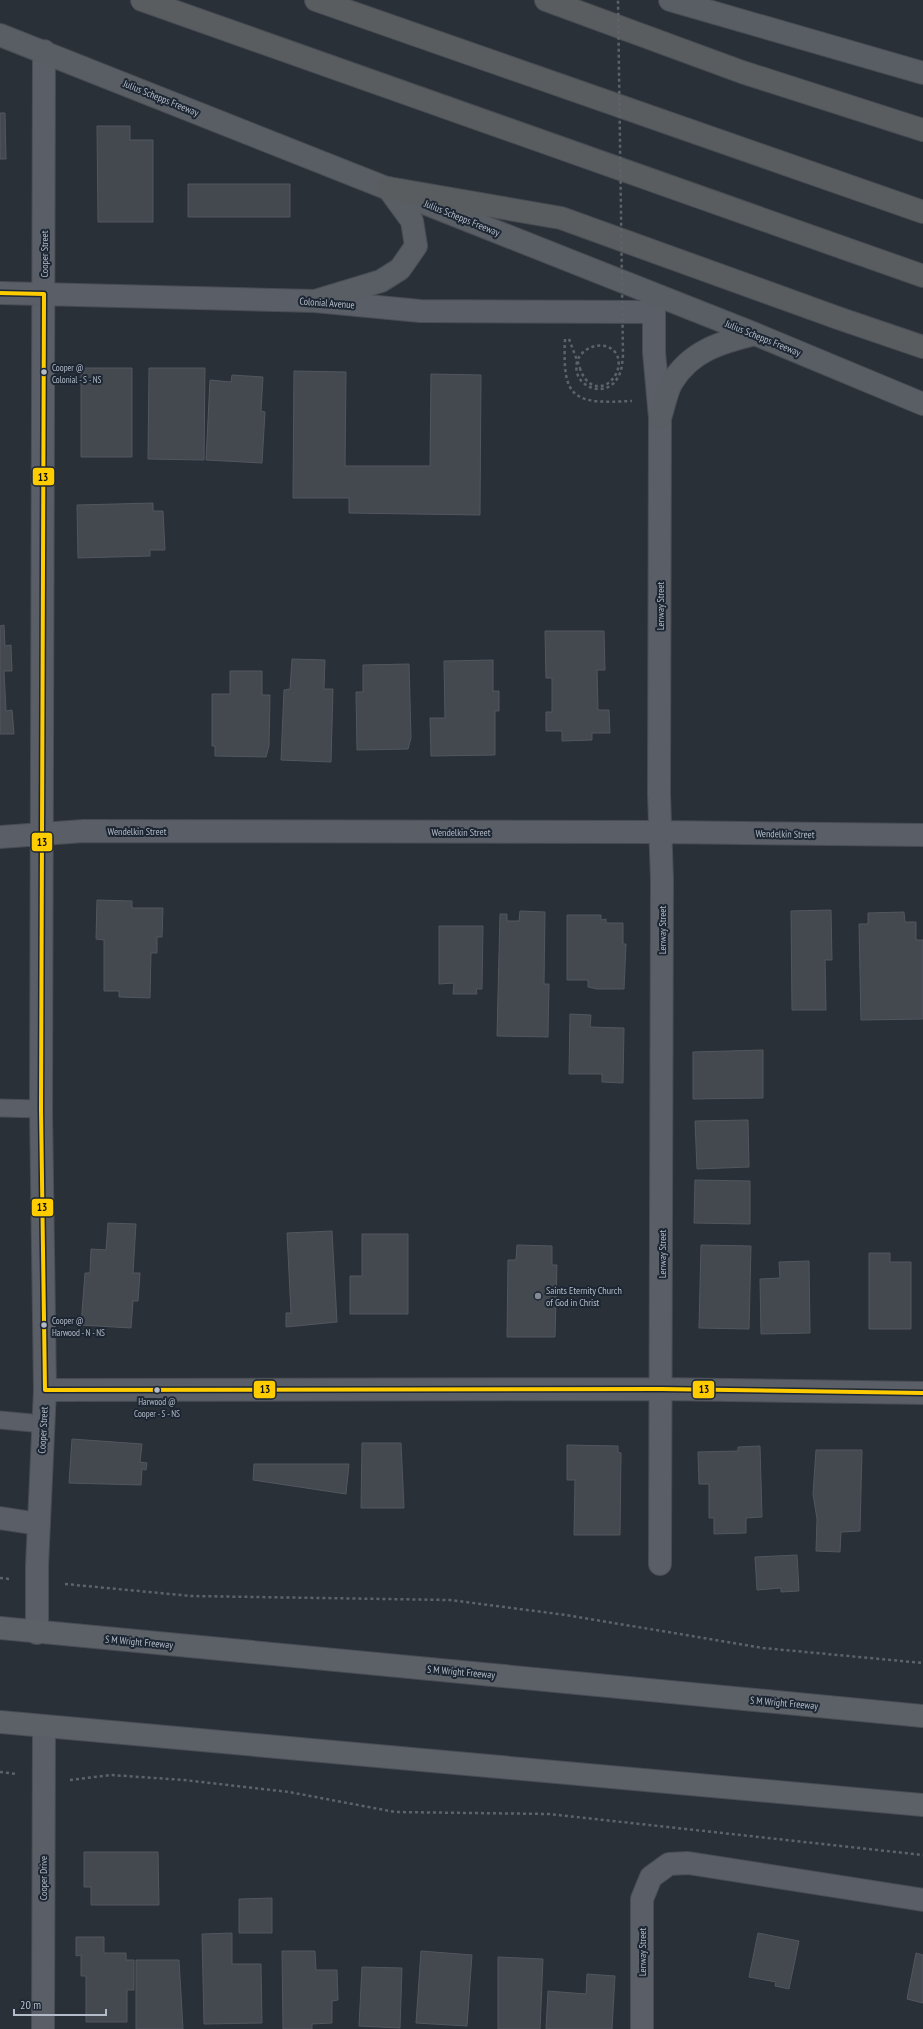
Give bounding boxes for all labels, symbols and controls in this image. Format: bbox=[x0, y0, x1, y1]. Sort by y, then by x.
street label: Julius Schepps Freeway bbox=[120, 77, 201, 119]
street label: Julius Schepps Freeway bbox=[421, 197, 502, 239]
street label: Cooper Street bbox=[38, 230, 51, 277]
street label: Colonial Avenue bbox=[299, 295, 355, 311]
street label: Julius Schepps Freeway bbox=[722, 317, 803, 359]
place label: Cooper @ Colonial - S - NS bbox=[52, 362, 102, 385]
marker: Cooper @ Colonial - S - NS bbox=[39, 367, 49, 377]
line badge: 13 bbox=[32, 467, 55, 486]
text: 13 bbox=[38, 470, 48, 484]
street label: Lenway Street bbox=[654, 582, 667, 630]
street label: Wendelkin Street bbox=[108, 825, 167, 838]
street label: Wendelkin Street bbox=[432, 826, 491, 839]
street label: Wendelkin Street bbox=[755, 827, 815, 841]
line badge: 13 bbox=[31, 832, 53, 852]
text: 13 bbox=[37, 835, 47, 849]
street label: Lenway Street bbox=[656, 906, 669, 954]
line badge: 13 bbox=[31, 1198, 54, 1217]
text: 13 bbox=[37, 1200, 47, 1214]
street label: Lenway Street bbox=[656, 1230, 669, 1278]
place label: Saints Eternity Church of God in Christ bbox=[546, 1284, 622, 1309]
marker: Saints Eternity Church of God in Christ bbox=[533, 1291, 543, 1301]
place label: Cooper @ Harwood - N - NS bbox=[52, 1315, 105, 1338]
marker: Cooper @ Harwood - N - NS bbox=[39, 1320, 49, 1330]
line badge: 13 bbox=[253, 1380, 276, 1399]
line badge: 13 bbox=[692, 1380, 715, 1399]
text: 13 bbox=[260, 1382, 270, 1396]
text: 13 bbox=[699, 1382, 709, 1396]
marker: Harwood @ Cooper - S - NS bbox=[152, 1385, 162, 1395]
place label: Harwood @ Cooper - S - NS bbox=[134, 1396, 180, 1419]
street label: Cooper Street bbox=[35, 1406, 51, 1454]
street label: S M Wright Freeway bbox=[104, 1633, 174, 1651]
street label: S M Wright Freeway bbox=[426, 1663, 496, 1681]
street label: S M Wright Freeway bbox=[749, 1694, 819, 1712]
street label: Cooper Drive bbox=[37, 1856, 50, 1900]
street label: Lenway Street bbox=[636, 1928, 649, 1976]
scale bar bbox=[14, 1991, 106, 2017]
text: 20 m bbox=[20, 1997, 41, 2012]

